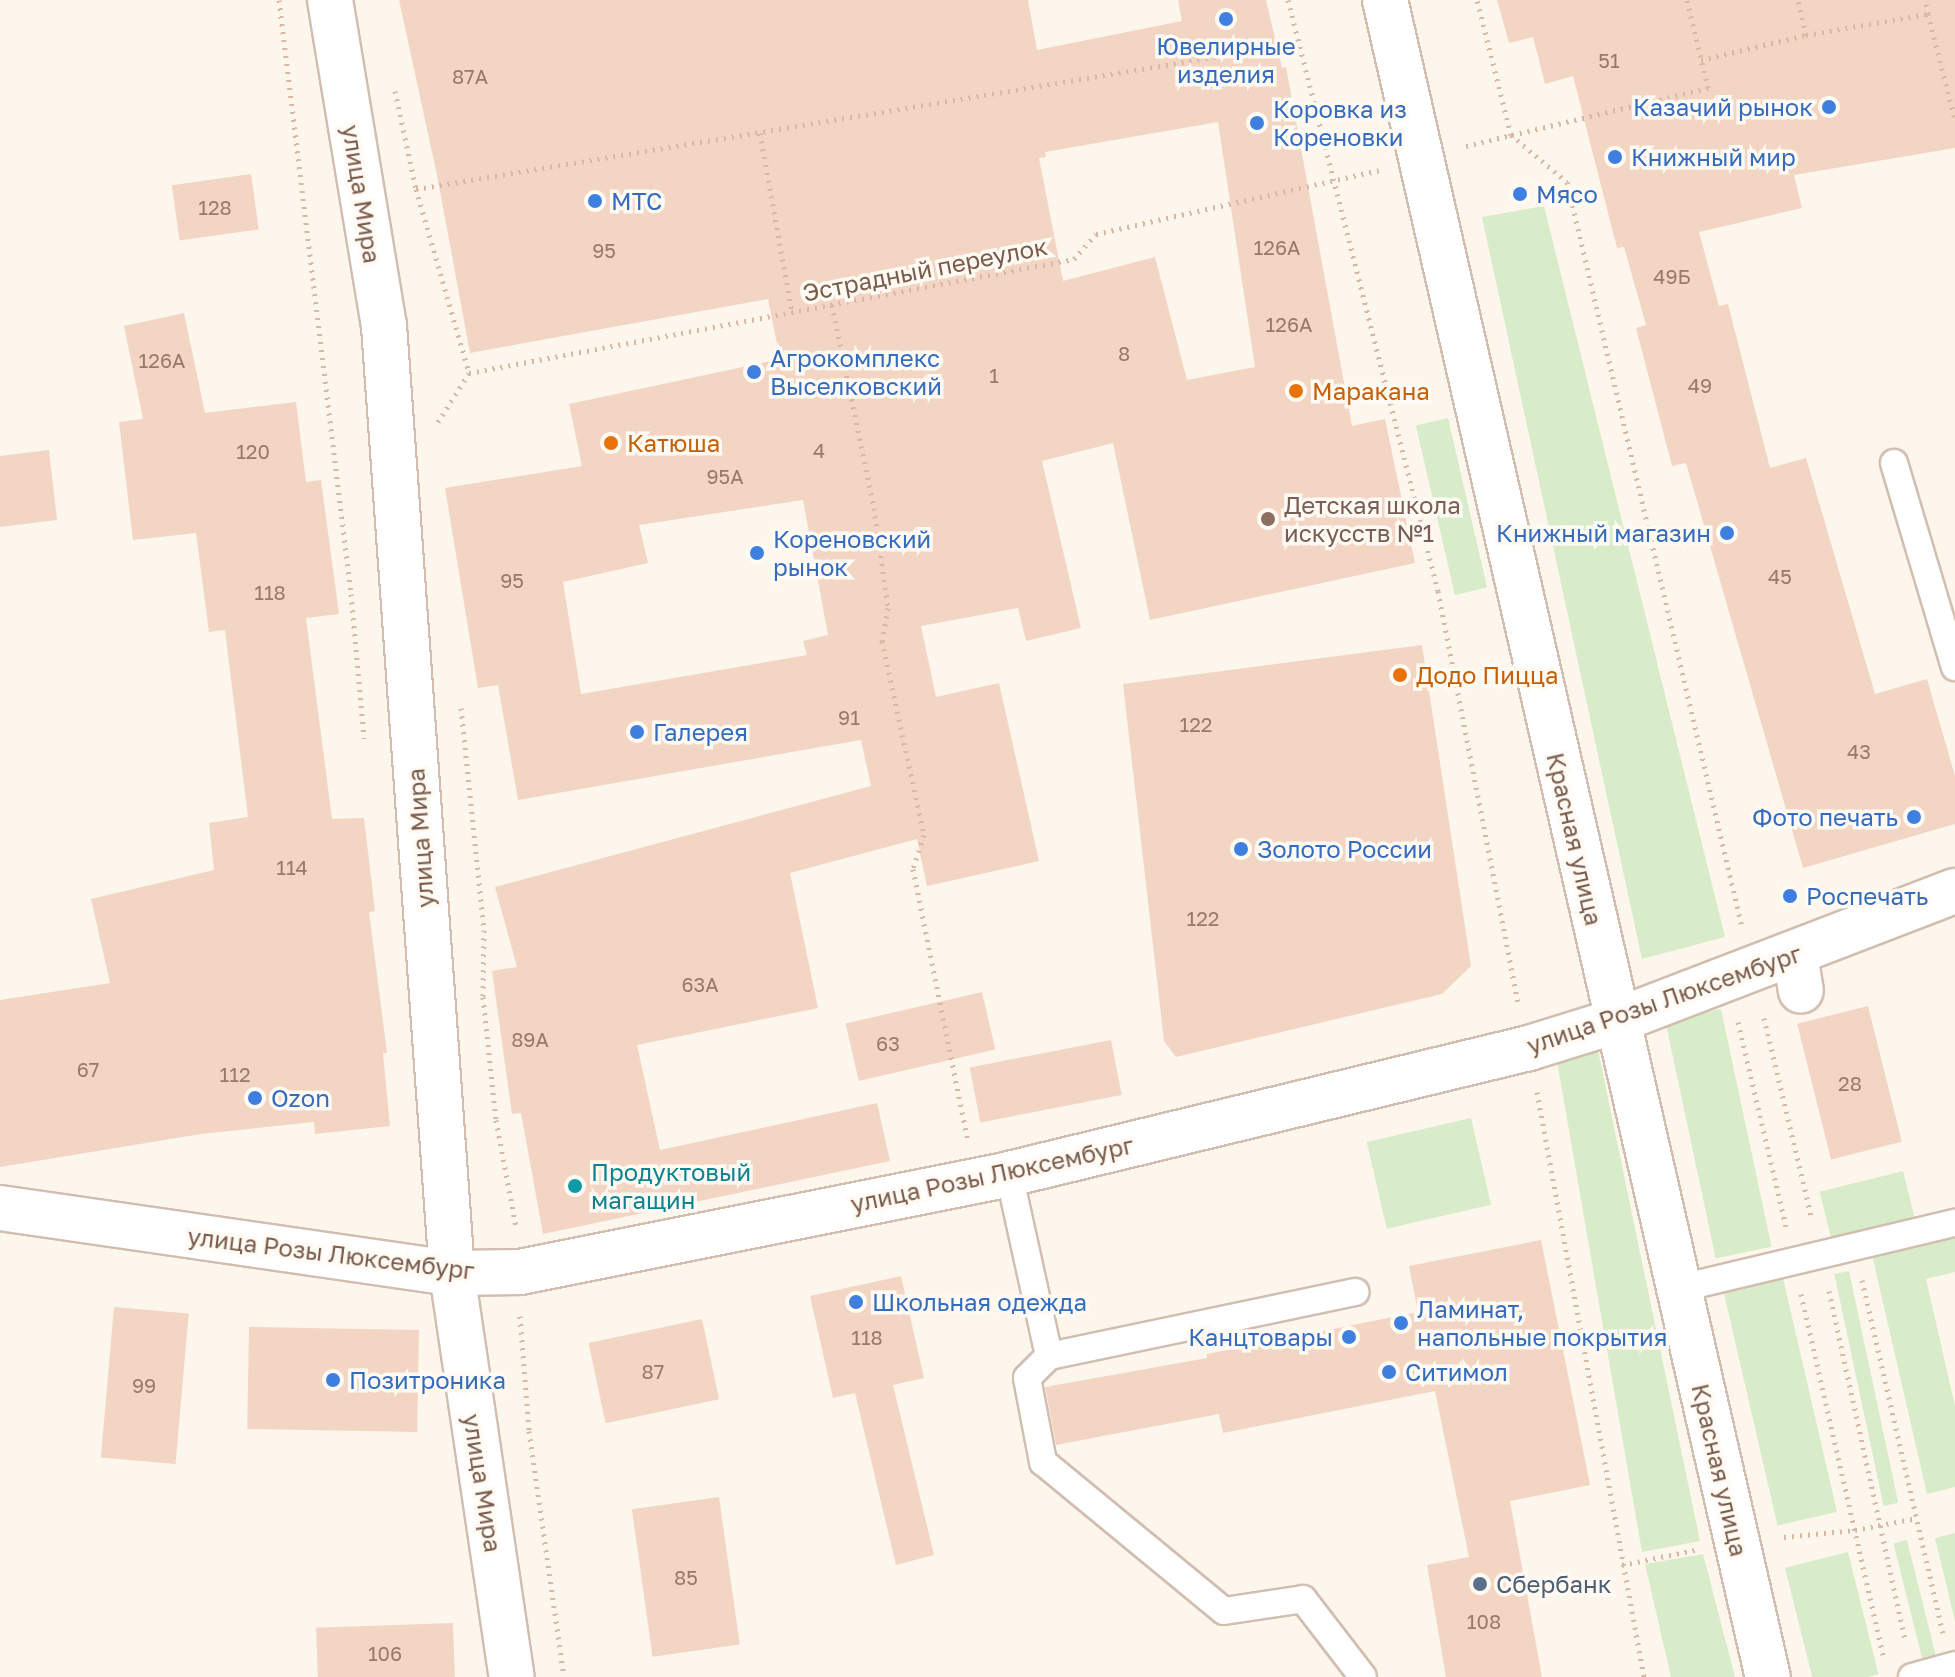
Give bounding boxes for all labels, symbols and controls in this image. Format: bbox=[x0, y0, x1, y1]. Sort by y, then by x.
marker: Ювелирные изделия bbox=[1217, 10, 1235, 28]
place label: Ювелирные изделия bbox=[1156, 32, 1296, 88]
house number: 51 bbox=[1598, 48, 1620, 72]
house number: 87А bbox=[452, 64, 488, 88]
place label: Казачий рынок bbox=[1633, 93, 1813, 121]
place label: Коровка из Кореновки bbox=[1273, 95, 1407, 151]
marker: Казачий рынок bbox=[1820, 98, 1838, 116]
marker: Коровка из Кореновки bbox=[1248, 114, 1266, 132]
street label: улица Мира bbox=[337, 123, 387, 265]
place label: Книжный мир bbox=[1631, 143, 1796, 171]
marker: Книжный мир bbox=[1606, 148, 1624, 166]
place label: Мясо bbox=[1536, 180, 1598, 208]
marker: Мясо bbox=[1511, 185, 1529, 203]
place label: МТС bbox=[611, 187, 662, 215]
marker: МТС bbox=[586, 192, 604, 210]
house number: 128 bbox=[198, 195, 232, 219]
street label: Эстрадный переулок bbox=[800, 231, 1050, 307]
house number: 126А bbox=[1254, 235, 1300, 259]
house number: 95 bbox=[592, 238, 616, 262]
house number: 49Б bbox=[1653, 264, 1691, 288]
house number: 126А bbox=[1266, 312, 1312, 336]
house number: 8 bbox=[1118, 341, 1130, 365]
place label: Агрокомплекс Выселковский bbox=[770, 344, 942, 400]
house number: 126А bbox=[139, 348, 185, 372]
marker: Агрокомплекс Выселковский bbox=[745, 363, 763, 381]
house number: 1 bbox=[989, 363, 999, 387]
house number: 49 bbox=[1688, 373, 1712, 397]
place label: Маракана bbox=[1312, 377, 1430, 405]
marker: Маракана bbox=[1287, 382, 1305, 400]
place label: Катюша bbox=[627, 429, 720, 457]
marker: Катюша bbox=[602, 434, 620, 452]
house number: 4 bbox=[813, 438, 825, 462]
house number: 120 bbox=[236, 439, 270, 463]
house number: 95А bbox=[706, 464, 744, 488]
place label: Детская школа искусств №1 bbox=[1284, 491, 1461, 547]
marker: Детская школа искусств №1 bbox=[1259, 510, 1277, 528]
place label: Книжный магазин bbox=[1496, 519, 1711, 547]
marker: Книжный магазин bbox=[1718, 524, 1736, 542]
place label: Кореновский рынок bbox=[773, 525, 931, 581]
marker: Кореновский рынок bbox=[748, 544, 766, 562]
house number: 45 bbox=[1768, 564, 1792, 588]
house number: 95 bbox=[500, 568, 524, 592]
house number: 118 bbox=[254, 580, 286, 604]
place label: Додо Пицца bbox=[1416, 661, 1559, 689]
marker: Додо Пицца bbox=[1391, 666, 1409, 684]
house number: 91 bbox=[838, 705, 860, 729]
house number: 122 bbox=[1180, 712, 1212, 736]
place label: Галерея bbox=[653, 718, 748, 746]
marker: Галерея bbox=[628, 723, 646, 741]
house number: 43 bbox=[1847, 739, 1871, 763]
street label: Красная улица bbox=[1541, 750, 1609, 928]
street label: улица Мира bbox=[401, 767, 439, 909]
place label: Фото печать bbox=[1752, 803, 1898, 831]
marker: Фото печать bbox=[1905, 808, 1923, 826]
place label: Золото России bbox=[1257, 835, 1432, 863]
marker: Золото России bbox=[1232, 840, 1250, 858]
house number: 114 bbox=[276, 855, 308, 879]
place label: Роспечать bbox=[1806, 882, 1928, 910]
marker: Роспечать bbox=[1781, 887, 1799, 905]
house number: 122 bbox=[1187, 906, 1219, 930]
street label: улица Розы Люксембург bbox=[1523, 938, 1805, 1060]
house number: 63А bbox=[681, 972, 719, 996]
house number: 89А bbox=[511, 1027, 549, 1051]
house number: 63 bbox=[876, 1031, 900, 1055]
house number: 67 bbox=[77, 1057, 99, 1081]
house number: 112 bbox=[220, 1062, 250, 1086]
house number: 28 bbox=[1838, 1071, 1862, 1095]
place label: Ozon bbox=[271, 1084, 330, 1112]
marker: Ozon bbox=[246, 1089, 264, 1107]
street label: улица Розы Люксембург bbox=[848, 1130, 1136, 1218]
place label: Продуктовый магащин bbox=[591, 1158, 751, 1214]
marker: Продуктовый магащин bbox=[566, 1177, 584, 1195]
street label: улица Розы Люксембург bbox=[186, 1221, 476, 1285]
place label: Школьная одежда bbox=[872, 1288, 1087, 1316]
marker: Школьная одежда bbox=[847, 1293, 865, 1311]
place label: Ламинат, напольные покрытия bbox=[1417, 1295, 1667, 1351]
marker: Ламинат, напольные покрытия bbox=[1392, 1314, 1410, 1332]
place label: Канцтовары bbox=[1188, 1323, 1333, 1351]
house number: 118 bbox=[851, 1325, 883, 1349]
marker: Канцтовары bbox=[1340, 1328, 1358, 1346]
place label: Ситимол bbox=[1405, 1358, 1508, 1386]
house number: 87 bbox=[642, 1359, 664, 1383]
marker: Ситимол bbox=[1380, 1363, 1398, 1381]
place label: Позитроника bbox=[349, 1366, 506, 1394]
marker: Позитроника bbox=[324, 1371, 342, 1389]
house number: 99 bbox=[132, 1373, 156, 1397]
street label: Красная улица bbox=[1686, 1381, 1754, 1559]
street label: улица Мира bbox=[458, 1412, 508, 1554]
house number: 85 bbox=[674, 1565, 698, 1589]
place label: Сбербанк bbox=[1496, 1570, 1612, 1598]
marker: Сбербанк bbox=[1471, 1575, 1489, 1593]
house number: 108 bbox=[1467, 1609, 1501, 1633]
house number: 106 bbox=[368, 1641, 402, 1665]

